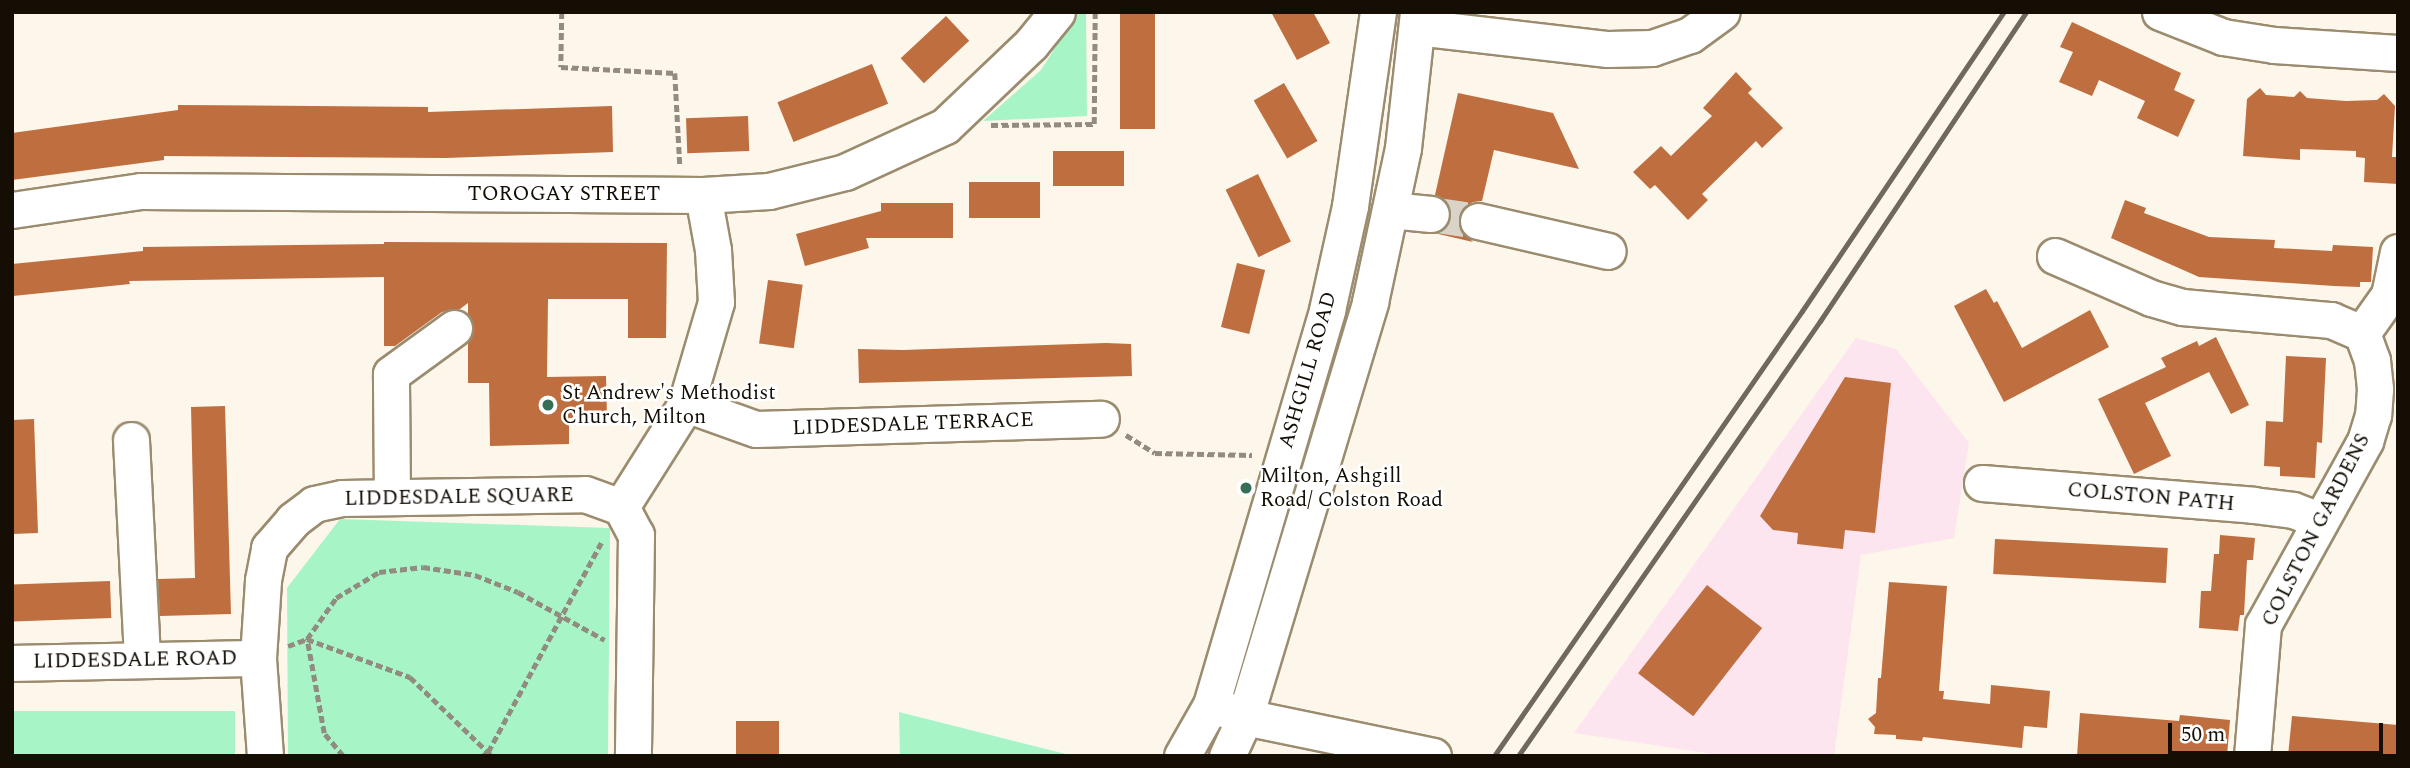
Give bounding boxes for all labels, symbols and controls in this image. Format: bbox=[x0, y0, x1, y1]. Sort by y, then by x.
street label: TOROGAY STREET bbox=[468, 181, 660, 207]
street label: ASHGILL ROAD bbox=[1274, 289, 1342, 451]
place label: St Andrew's Methodist Church, Milton bbox=[562, 380, 776, 430]
marker: St Andrew's Methodist Church, Milton bbox=[540, 397, 556, 413]
street label: LIDDESDALE TERRACE bbox=[792, 407, 1034, 441]
street label: COLSTON GARDENS bbox=[2256, 429, 2376, 631]
place label: Milton, Ashgill Road/ Colston Road bbox=[1260, 463, 1443, 513]
street label: COLSTON PATH bbox=[2066, 477, 2236, 517]
marker: Milton, Ashgill Road/ Colston Road bbox=[1238, 480, 1254, 496]
street label: LIDDESDALE SQUARE bbox=[344, 482, 574, 512]
street label: LIDDESDALE ROAD bbox=[33, 646, 237, 674]
scale bar bbox=[2172, 708, 2387, 752]
text: 50 m bbox=[2181, 719, 2225, 751]

